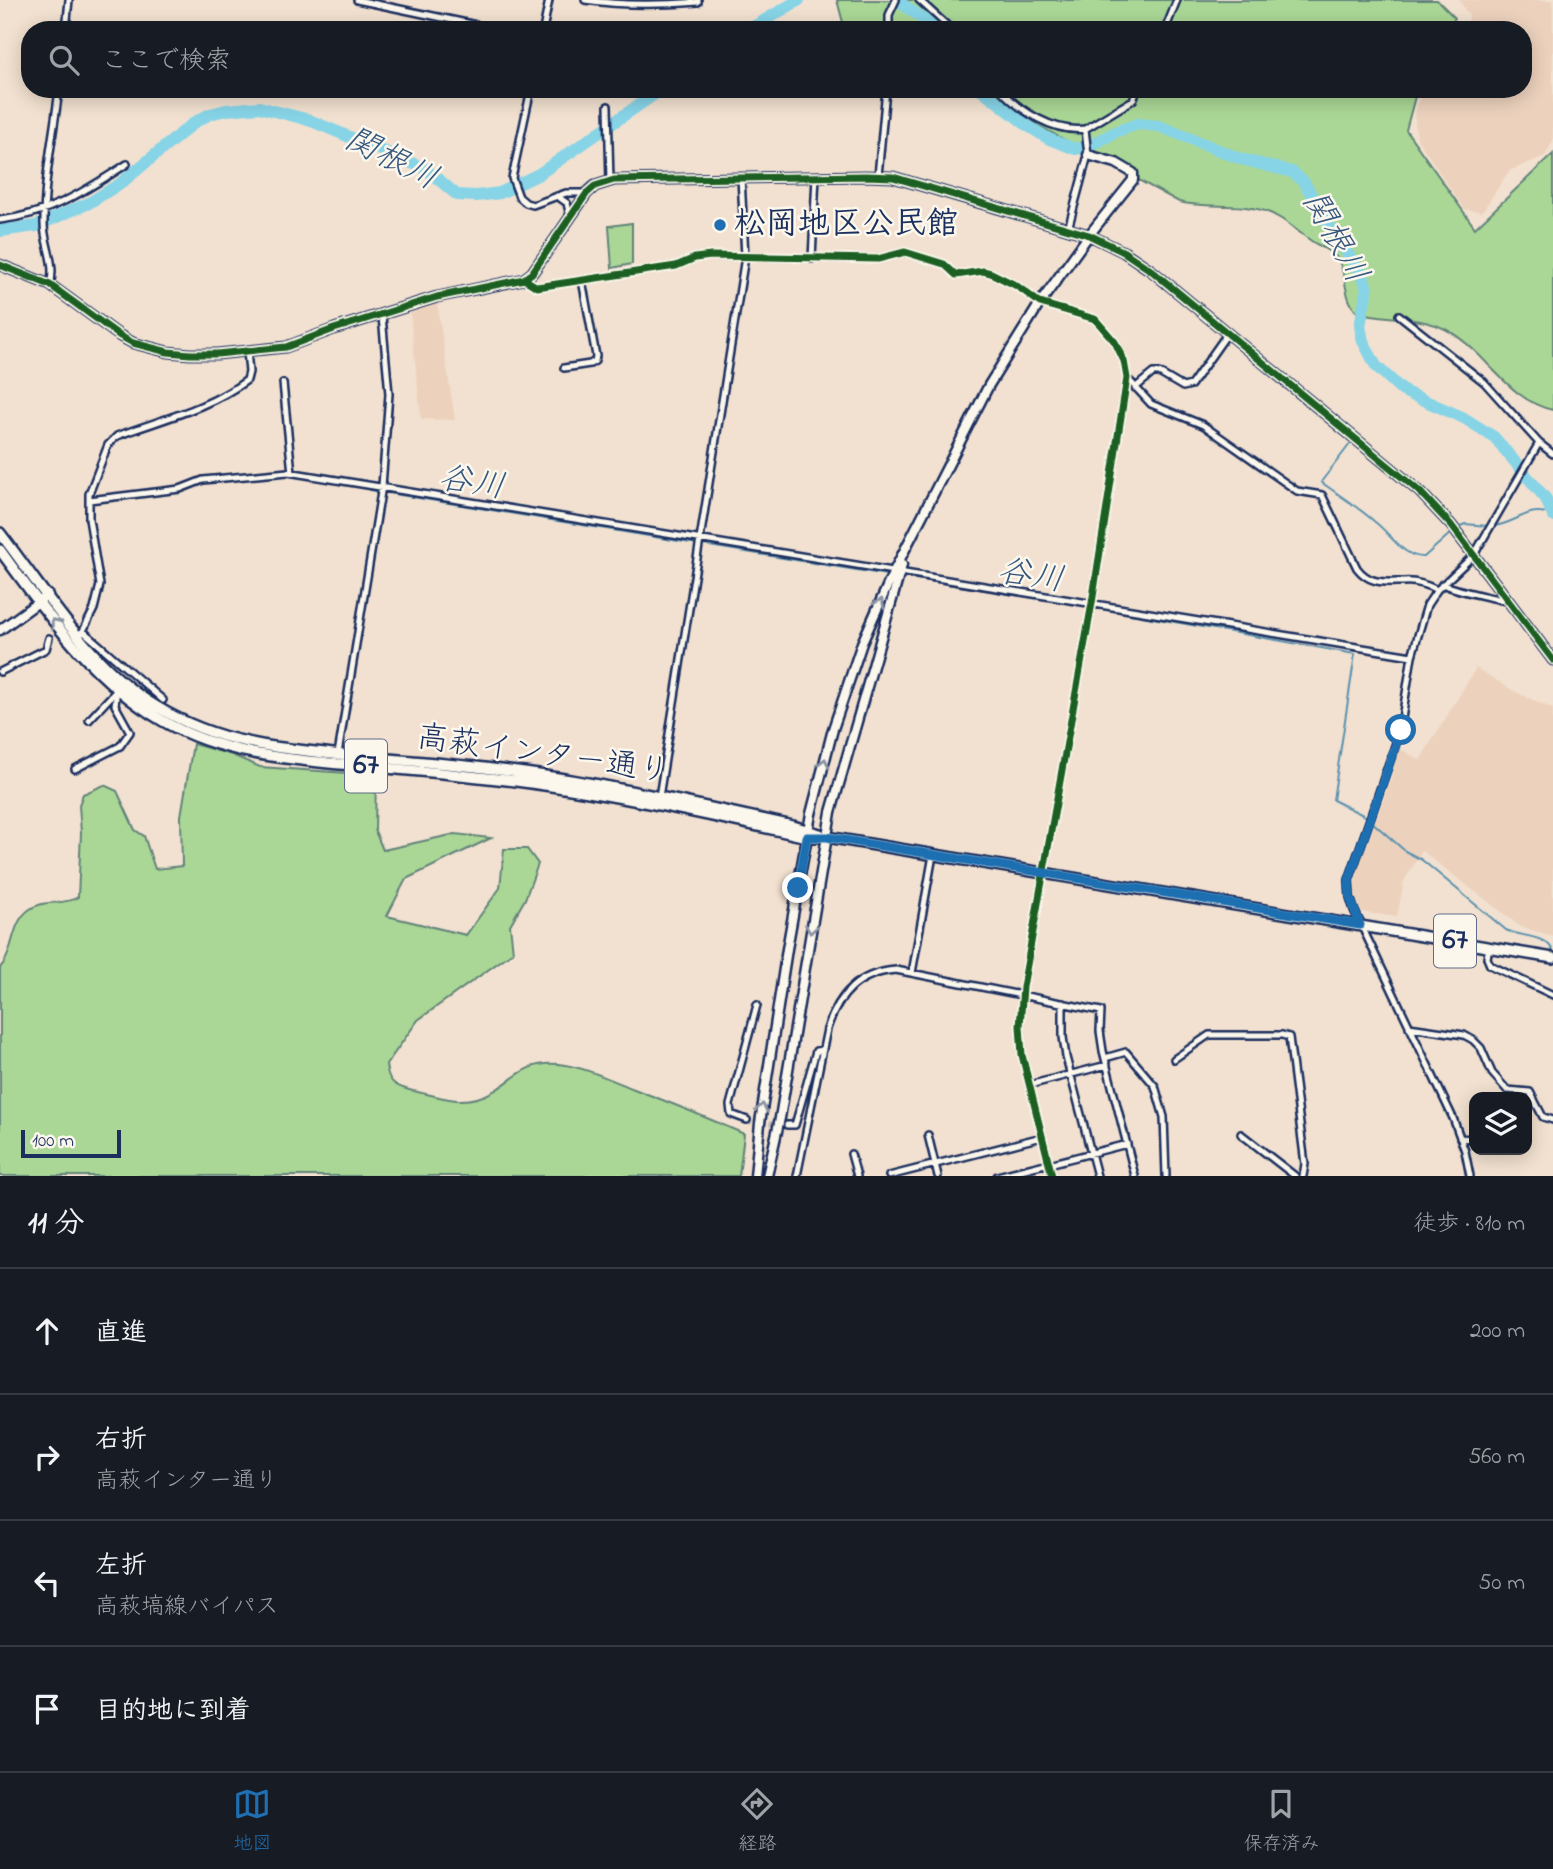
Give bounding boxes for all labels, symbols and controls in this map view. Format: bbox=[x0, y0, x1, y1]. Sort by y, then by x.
search box bbox=[21, 21, 1532, 98]
icon: search bbox=[45, 41, 83, 79]
text: ここで検索 bbox=[101, 43, 231, 81]
water label: 関根川 bbox=[336, 116, 446, 204]
water label: 関根川 bbox=[1289, 183, 1379, 293]
place label: 松岡地区公民館 bbox=[734, 202, 958, 249]
marker: 松岡地区公民館 bbox=[712, 217, 728, 233]
water label: 谷川 bbox=[436, 455, 508, 513]
water label: 谷川 bbox=[995, 548, 1067, 606]
one-way arrow bbox=[872, 598, 886, 610]
one-way arrow bbox=[51, 619, 64, 631]
route start bbox=[1385, 714, 1416, 745]
street label: 高萩インター通り bbox=[414, 715, 672, 797]
road number: 67 bbox=[345, 740, 387, 792]
one-way arrow bbox=[816, 757, 830, 769]
route end bbox=[782, 872, 813, 903]
road number: 67 bbox=[1434, 914, 1476, 967]
one-way arrow bbox=[804, 923, 819, 934]
map controls bbox=[1469, 1092, 1532, 1155]
button: layers bbox=[1469, 1092, 1532, 1155]
one-way arrow bbox=[754, 1102, 769, 1114]
scale bar bbox=[21, 1127, 121, 1159]
text: 100 m bbox=[32, 1128, 74, 1155]
text: 11 分 bbox=[28, 1203, 85, 1247]
text: 徒歩 · 810 m bbox=[1413, 1208, 1525, 1241]
icon: ahead bbox=[28, 1312, 66, 1350]
text: 直進 bbox=[95, 1315, 147, 1353]
text: 200 m bbox=[1470, 1315, 1525, 1348]
text: 右折 bbox=[95, 1422, 147, 1460]
icon: right bbox=[28, 1438, 66, 1476]
text: 560 m bbox=[1468, 1441, 1525, 1474]
text: 高萩インター通り bbox=[95, 1465, 278, 1498]
text: 左折 bbox=[95, 1548, 147, 1586]
icon: left bbox=[28, 1564, 66, 1602]
text: 50 m bbox=[1478, 1567, 1525, 1600]
text: 高萩塙線バイパス bbox=[95, 1591, 279, 1624]
icon: arrive bbox=[28, 1690, 66, 1728]
text: 目的地に到着 bbox=[95, 1693, 251, 1731]
tab: 地図 bbox=[233, 1785, 272, 1858]
tab: 経路 bbox=[738, 1785, 777, 1858]
tab: 保存済み bbox=[1243, 1785, 1320, 1858]

